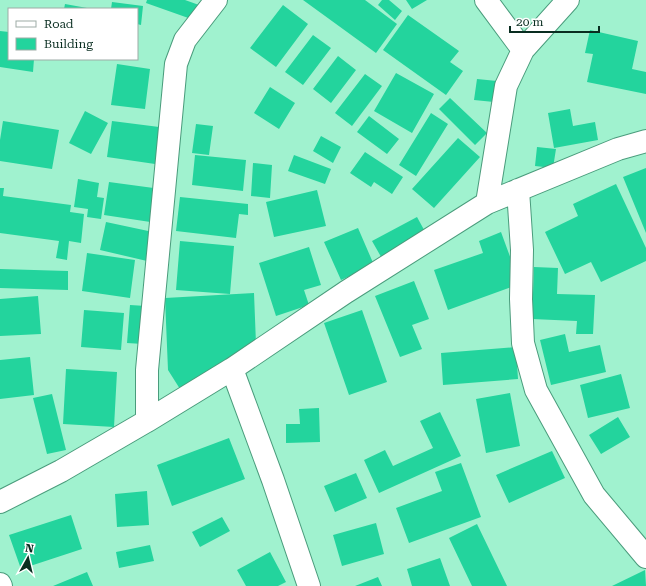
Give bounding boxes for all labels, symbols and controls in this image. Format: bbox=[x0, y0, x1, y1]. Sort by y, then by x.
legend bbox=[8, 8, 138, 60]
scale bar bbox=[510, 8, 599, 34]
text: 20 m bbox=[516, 15, 543, 29]
text: Road bbox=[44, 17, 74, 31]
text: Building bbox=[44, 37, 93, 51]
north arrow bbox=[8, 538, 48, 578]
text: N bbox=[24, 542, 35, 556]

